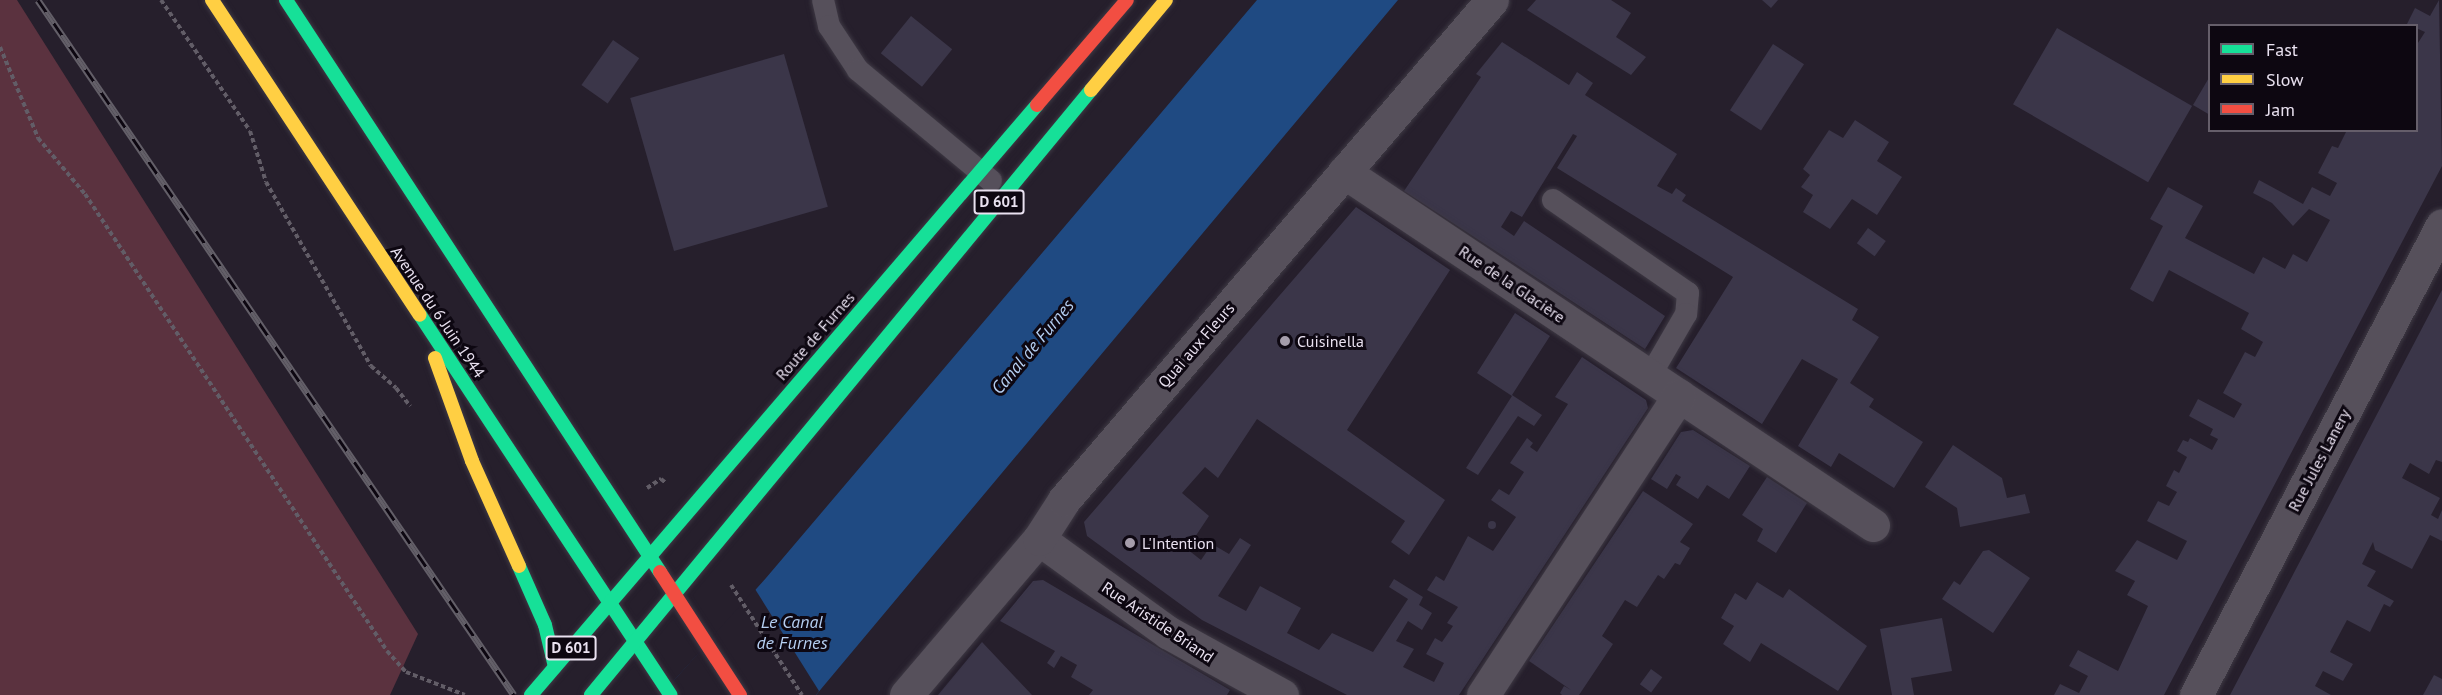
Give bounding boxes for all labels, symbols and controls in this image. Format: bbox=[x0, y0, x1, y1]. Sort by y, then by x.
legend bbox=[2208, 24, 2418, 132]
text: Fast bbox=[2266, 38, 2298, 61]
text: Slow bbox=[2266, 68, 2304, 91]
text: Jam bbox=[2266, 98, 2295, 121]
road number: D 601 bbox=[972, 190, 1026, 214]
street label: Rue de la Glacière bbox=[1455, 241, 1569, 327]
street label: Avenue du 6 Juin 1944 bbox=[387, 243, 489, 381]
street label: Route de Furnes bbox=[771, 288, 859, 384]
water label: Canal de Furnes bbox=[987, 295, 1079, 399]
street label: Quai aux Fleurs bbox=[1154, 298, 1238, 392]
place label: Cuisinella bbox=[1297, 331, 1364, 351]
marker: Cuisinella bbox=[1278, 334, 1292, 348]
street label: Rue Jules Lanery bbox=[2284, 406, 2354, 514]
place label: L'Intention bbox=[1142, 533, 1214, 553]
marker: L'Intention bbox=[1123, 536, 1137, 550]
street label: Rue Aristide Briand bbox=[1098, 577, 1218, 667]
water label: Le Canal de Furnes bbox=[756, 612, 828, 654]
road number: D 601 bbox=[544, 636, 598, 660]

